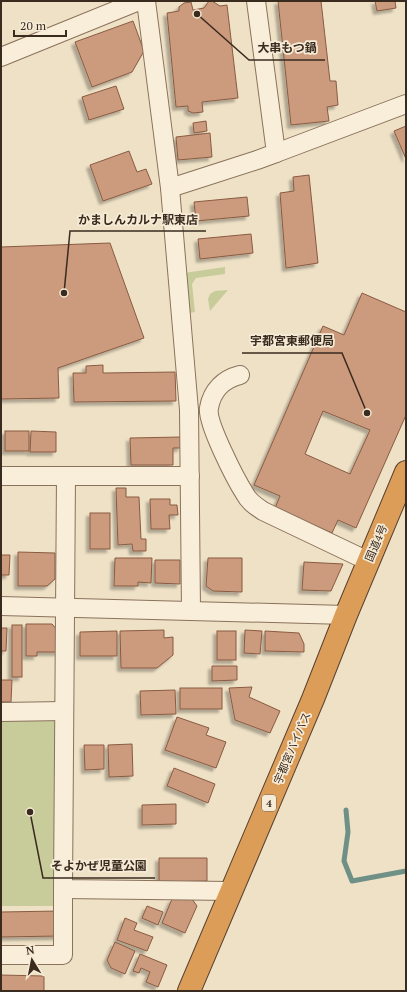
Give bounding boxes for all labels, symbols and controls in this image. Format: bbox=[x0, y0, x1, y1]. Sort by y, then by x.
scale bar bbox=[14, 12, 66, 38]
text: 20 m bbox=[20, 18, 47, 33]
callout: 大串もつ鍋 bbox=[249, 36, 325, 60]
text: 大串もつ鍋 bbox=[257, 40, 317, 55]
callout: かましんカルナ駅東店 bbox=[70, 207, 206, 231]
text: かましんカルナ駅東店 bbox=[78, 212, 198, 227]
callout: 宇都宮東郵便局 bbox=[242, 329, 342, 353]
text: 宇都宮東郵便局 bbox=[250, 333, 334, 348]
street label: 国道4号 bbox=[362, 522, 390, 564]
street label: 宇都宮バイパス bbox=[271, 710, 313, 786]
road number: 4 bbox=[262, 795, 276, 811]
callout: そよかぜ児童公園 bbox=[43, 854, 155, 878]
text: そよかぜ児童公園 bbox=[51, 858, 147, 873]
north arrow bbox=[12, 940, 52, 980]
text: N bbox=[25, 942, 36, 958]

